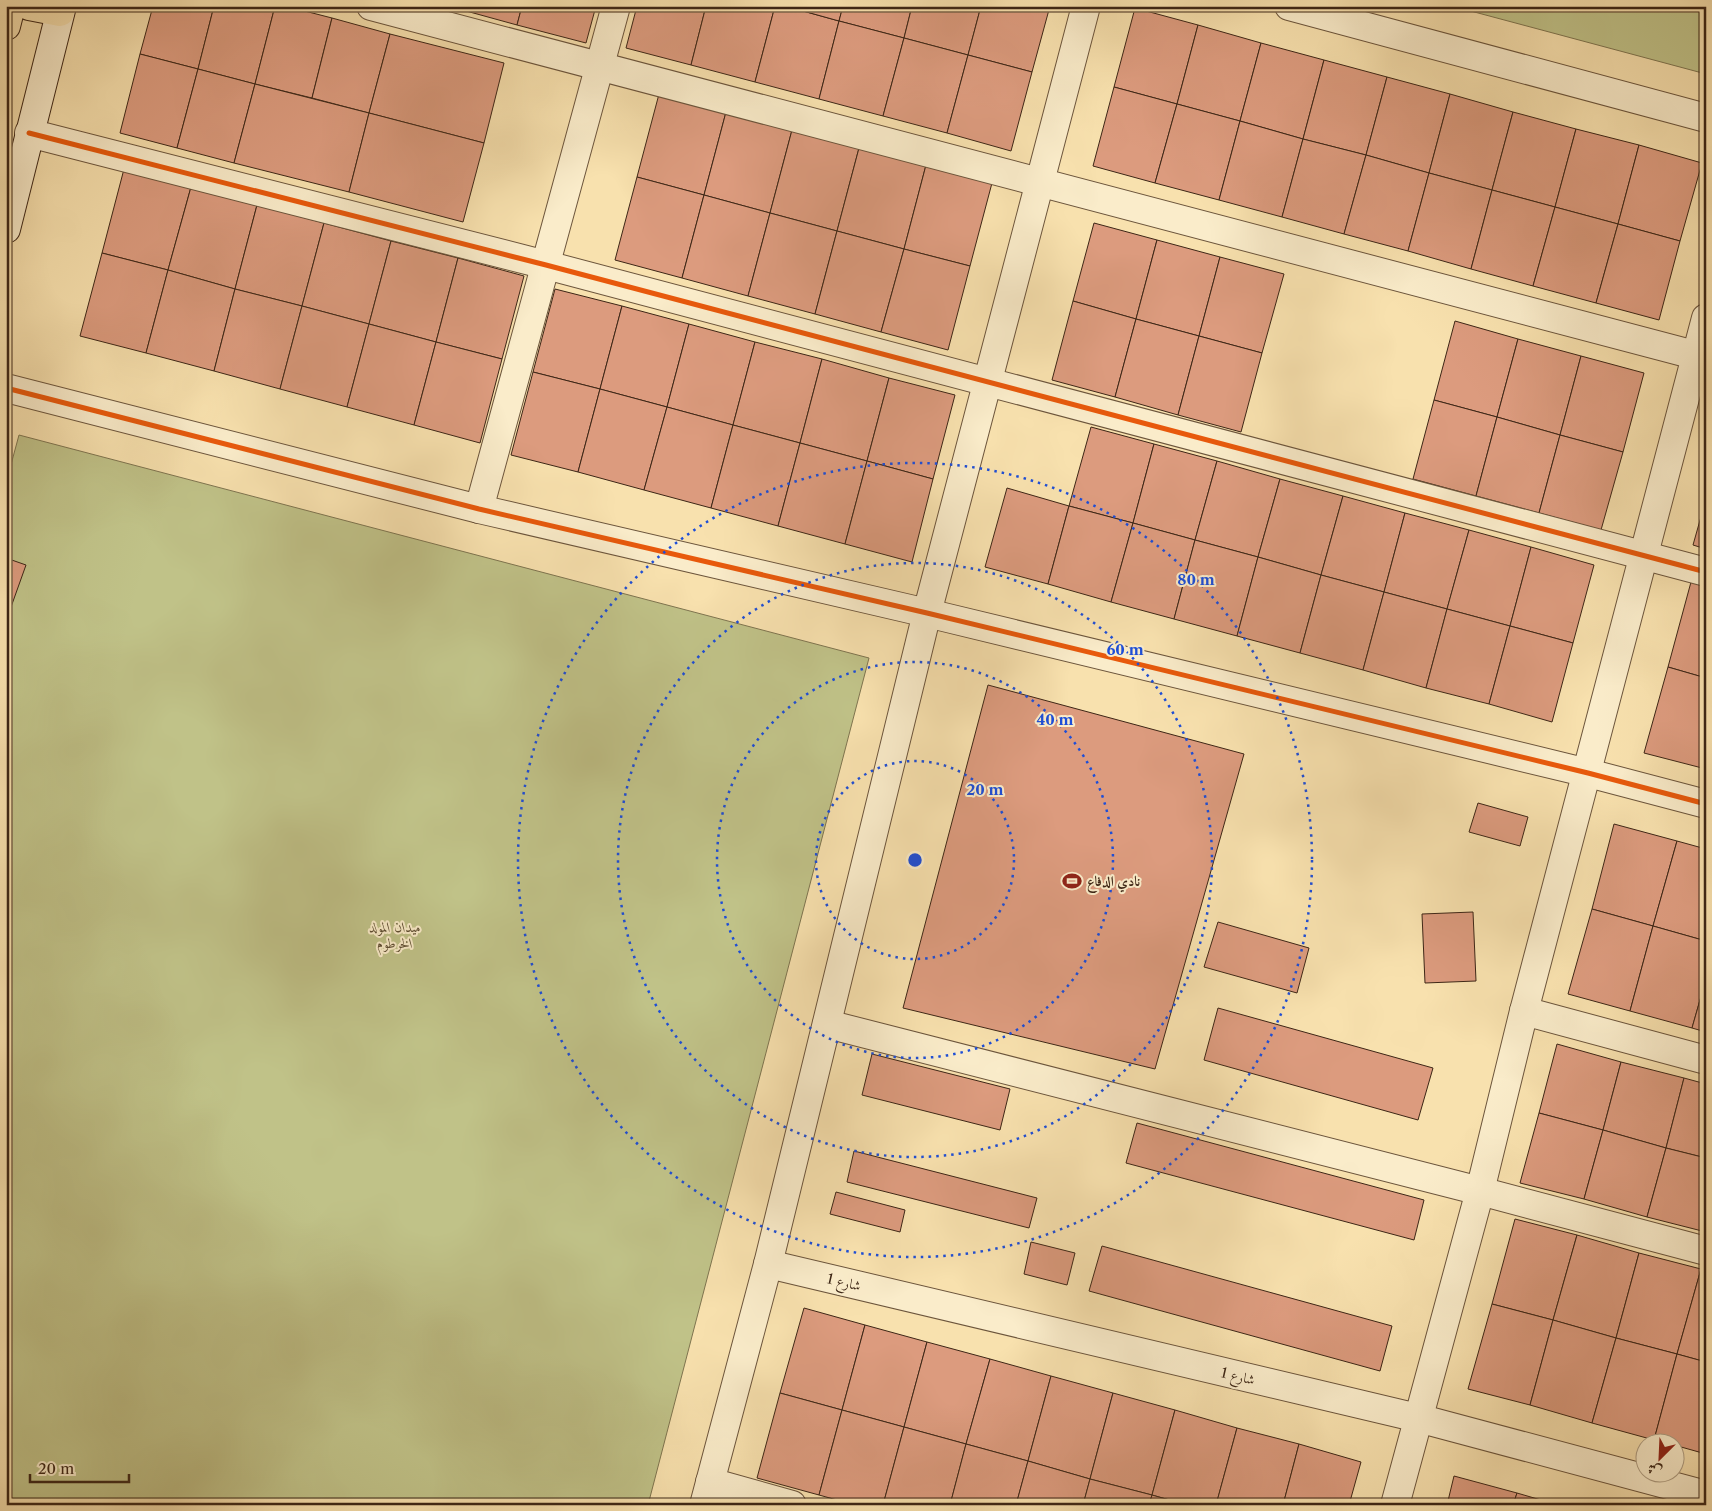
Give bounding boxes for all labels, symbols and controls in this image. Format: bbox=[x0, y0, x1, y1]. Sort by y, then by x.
text: 80 m bbox=[1177, 570, 1215, 589]
text: 60 m bbox=[1106, 640, 1144, 659]
text: 40 m bbox=[1036, 710, 1074, 729]
text: 20 m bbox=[966, 780, 1004, 799]
centre of rings bbox=[906, 851, 924, 869]
sports icon: نادي الدفاع bbox=[1061, 870, 1083, 892]
place label: نادي الدفاع bbox=[1087, 872, 1140, 893]
park label: ميدان المولد الخرطوم bbox=[369, 918, 421, 956]
street label: شارع 1 bbox=[825, 1269, 863, 1298]
street label: شارع 1 bbox=[1219, 1363, 1257, 1392]
north arrow bbox=[1634, 1434, 1684, 1484]
scale bar bbox=[30, 1451, 129, 1483]
text: 20 m bbox=[38, 1459, 74, 1478]
text: ش bbox=[1645, 1459, 1665, 1481]

